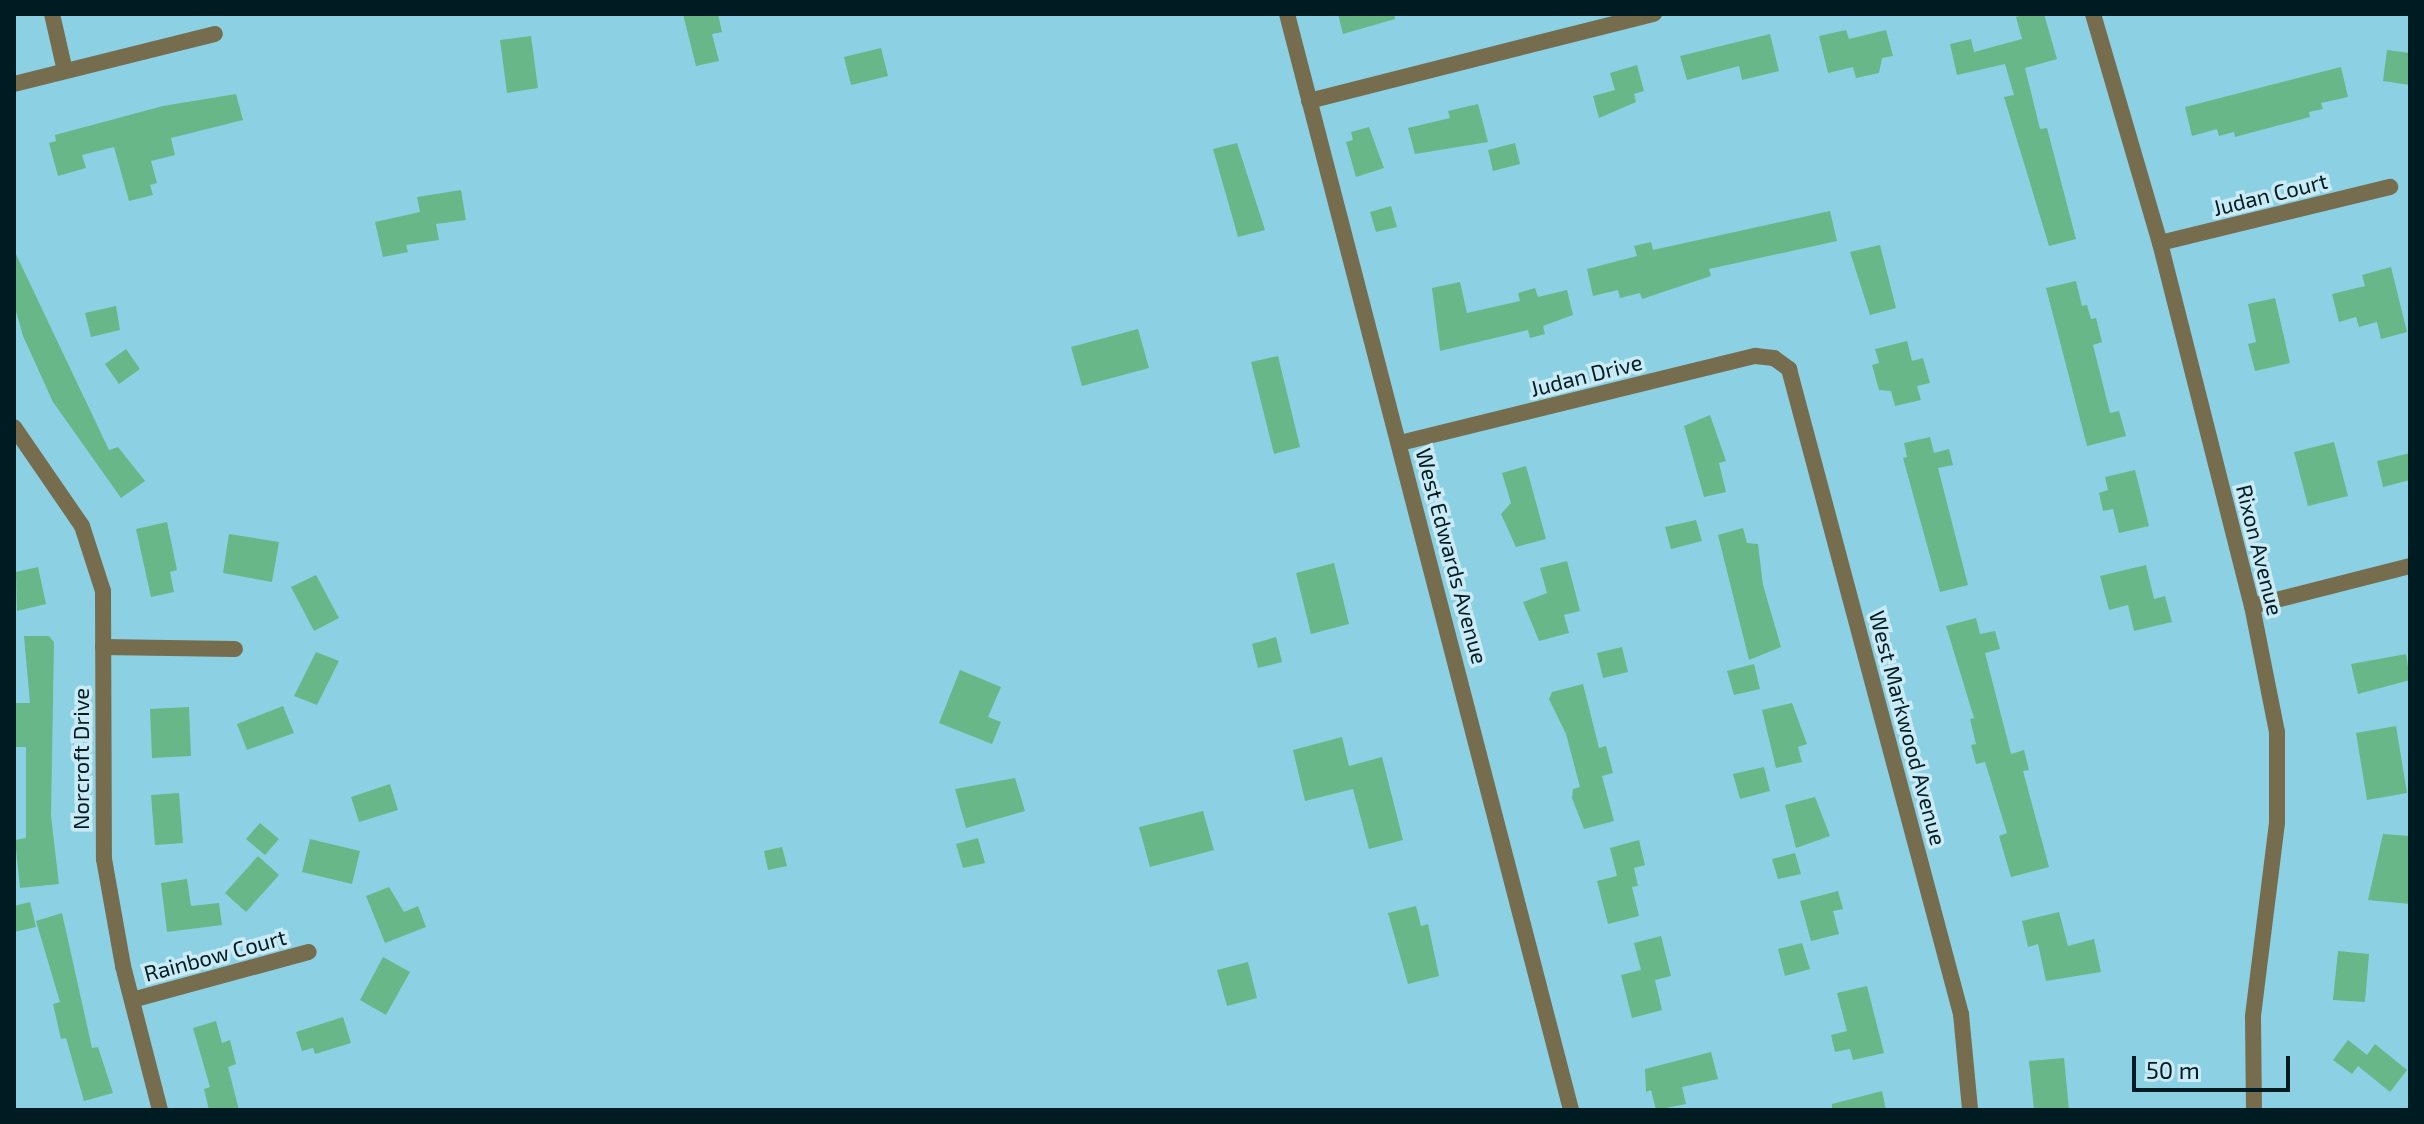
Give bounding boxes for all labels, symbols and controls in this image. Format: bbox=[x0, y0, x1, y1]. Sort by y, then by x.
street label: Judan Court bbox=[2210, 167, 2330, 221]
street label: Judan Drive bbox=[1527, 348, 1645, 402]
street label: West Edwards Avenue bbox=[1410, 445, 1494, 667]
street label: Rixon Avenue bbox=[2231, 482, 2289, 618]
street label: West Markwood Avenue bbox=[1864, 608, 1952, 848]
street label: Norcroft Drive bbox=[68, 688, 94, 830]
street label: Rainbow Court bbox=[141, 923, 289, 987]
scale bar bbox=[2136, 1040, 2294, 1090]
text: 50 m bbox=[2146, 1055, 2200, 1084]

